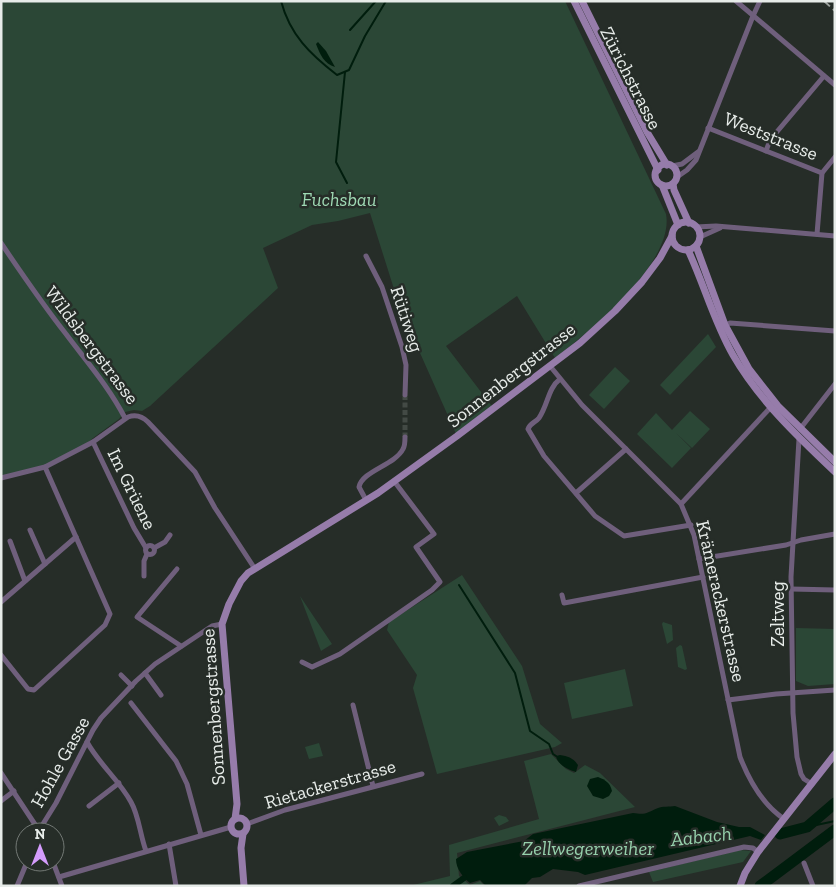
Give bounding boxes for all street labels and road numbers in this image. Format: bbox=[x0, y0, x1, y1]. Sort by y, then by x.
street label: Zürichstrasse bbox=[595, 23, 667, 133]
street label: Weststrasse bbox=[721, 107, 821, 165]
street label: Wildsbergstrasse bbox=[40, 281, 144, 409]
street label: Rütiweg bbox=[386, 283, 429, 356]
street label: Sonnenbergstrasse bbox=[442, 318, 580, 432]
street label: Im Grüene bbox=[103, 445, 162, 533]
street label: Krämerackerstrasse bbox=[691, 518, 751, 684]
street label: Zeltweg bbox=[766, 581, 789, 647]
street label: Sonnenbergstrasse bbox=[196, 628, 230, 786]
street label: Hohle Gasse bbox=[26, 712, 94, 812]
street label: Rietackerstrasse bbox=[262, 754, 398, 814]

